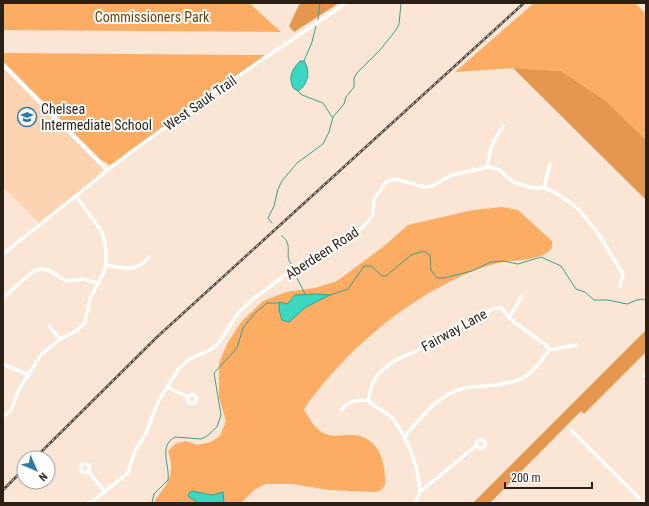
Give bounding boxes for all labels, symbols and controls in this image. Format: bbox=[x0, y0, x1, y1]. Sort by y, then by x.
park label: Commissioners Park bbox=[95, 9, 210, 25]
street label: West Sauk Trail bbox=[161, 72, 239, 134]
place label: Chelsea Intermediate School bbox=[41, 101, 152, 133]
school or university icon: Chelsea Intermediate School bbox=[16, 106, 38, 128]
street label: Aberdeen Road bbox=[282, 223, 362, 283]
street label: Fairway Lane bbox=[419, 305, 490, 355]
north arrow bbox=[16, 450, 56, 490]
scale bar bbox=[505, 464, 592, 490]
text: N bbox=[36, 470, 50, 484]
text: 200 m bbox=[511, 471, 541, 485]

